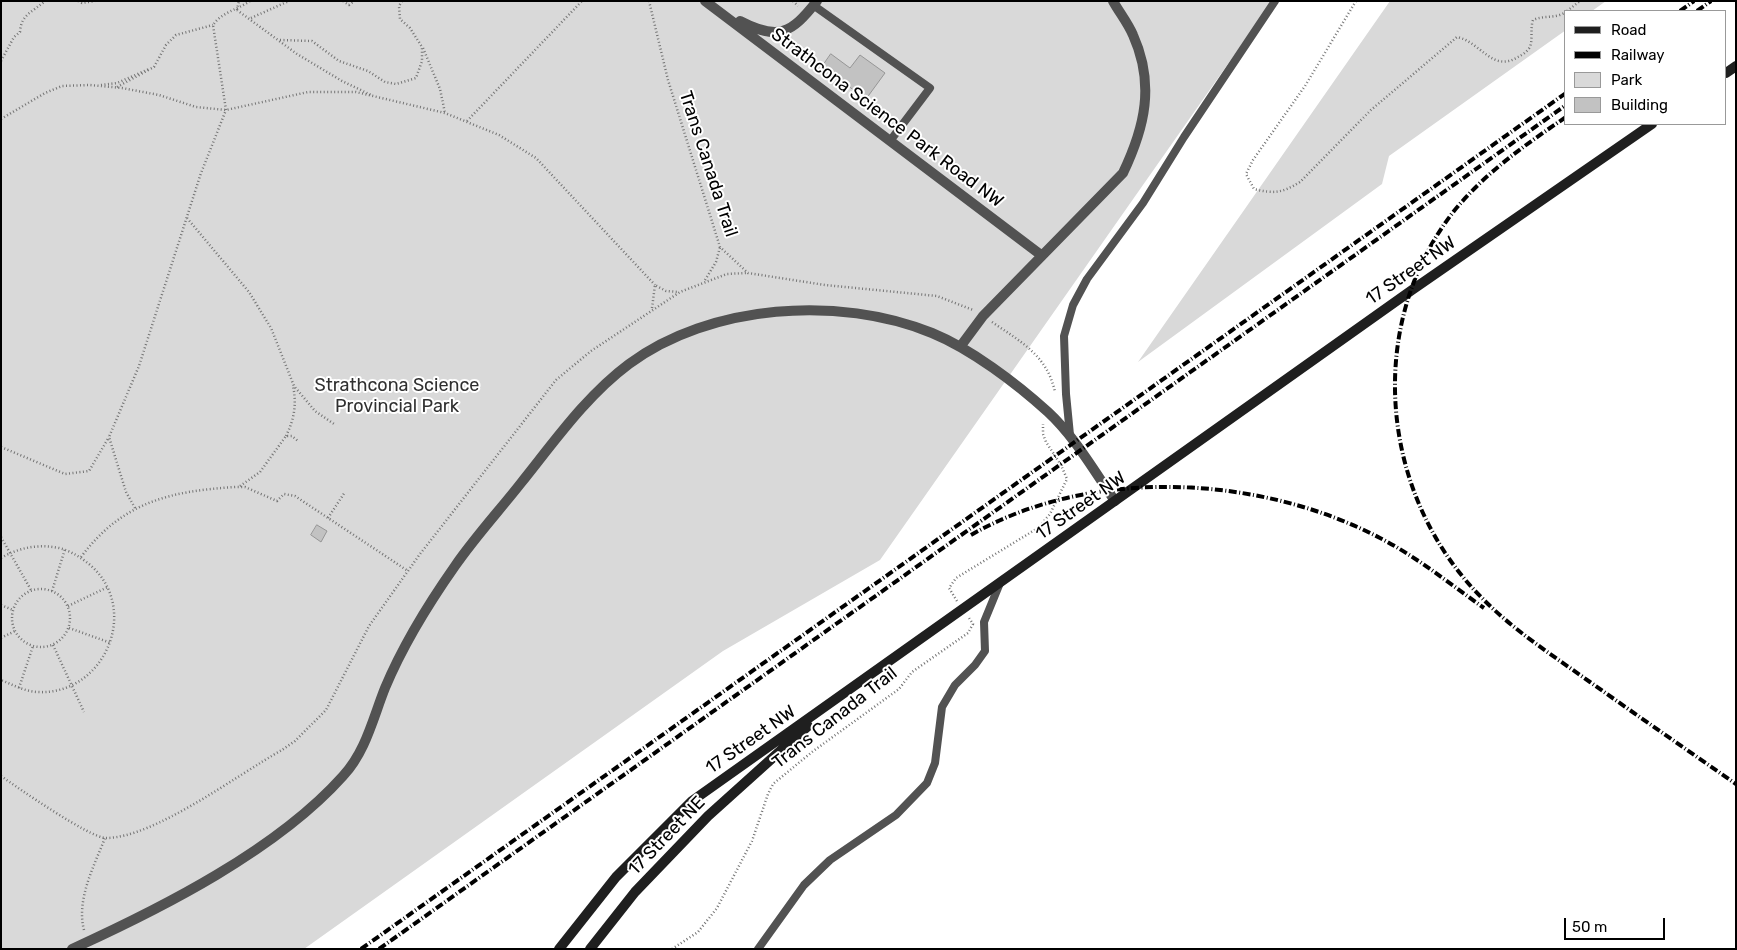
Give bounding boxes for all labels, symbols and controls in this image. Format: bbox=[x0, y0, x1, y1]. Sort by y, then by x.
legend bbox=[1564, 10, 1727, 125]
text: Road bbox=[1611, 21, 1647, 39]
street label: Strathcona Science Park Road NW bbox=[767, 24, 1007, 212]
text: Railway bbox=[1611, 46, 1665, 64]
text: Park bbox=[1611, 71, 1642, 89]
street label: Trans Canada Trail bbox=[674, 88, 742, 240]
text: Building bbox=[1611, 96, 1668, 114]
street label: 17 Street NW bbox=[1362, 232, 1460, 310]
park label: Strathcona Science Provincial Park bbox=[315, 375, 479, 418]
street label: 17 Street NW bbox=[1032, 467, 1130, 545]
street label: Trans Canada Trail bbox=[768, 663, 902, 773]
street label: 17 Street NW bbox=[702, 701, 800, 779]
street label: 17 Street NE bbox=[624, 792, 710, 880]
scale bar bbox=[1567, 908, 1668, 940]
text: 50 m bbox=[1572, 918, 1607, 936]

